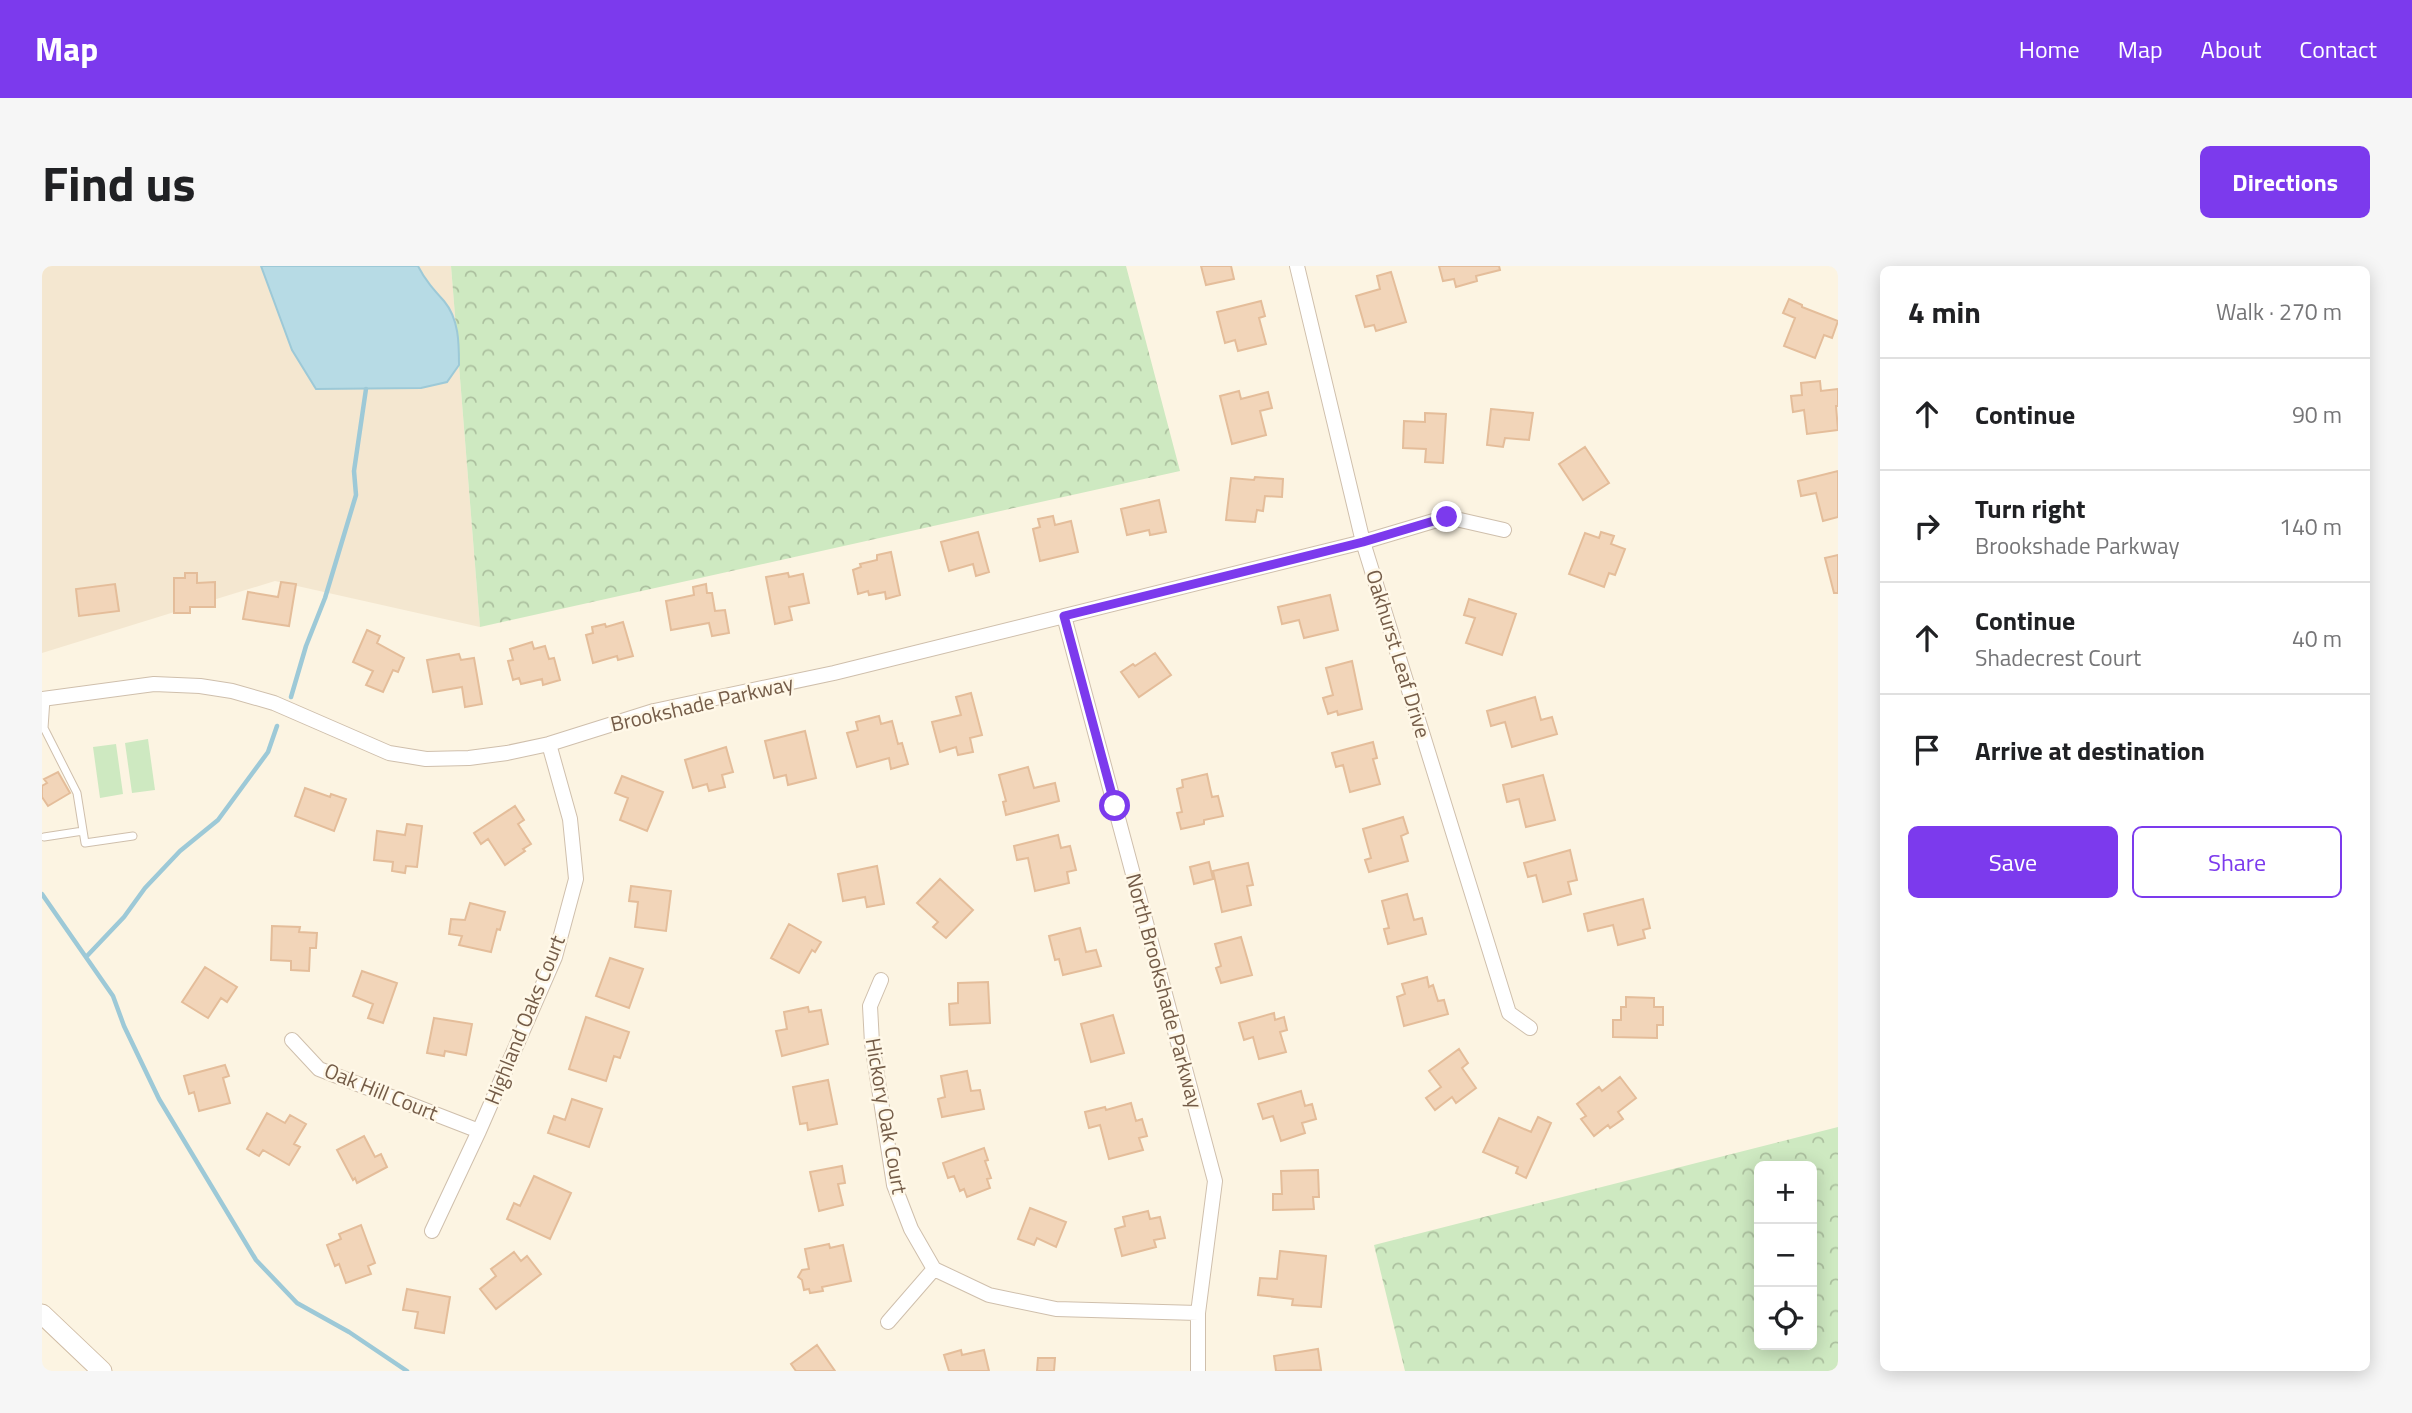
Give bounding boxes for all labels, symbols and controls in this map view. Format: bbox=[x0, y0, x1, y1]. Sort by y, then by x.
text: Map bbox=[35, 24, 98, 74]
text: Home bbox=[2019, 31, 2080, 67]
text: Map bbox=[2118, 31, 2163, 67]
text: About bbox=[2201, 31, 2261, 67]
text: Contact bbox=[2299, 31, 2377, 67]
text: Find us bbox=[42, 145, 196, 220]
button: Directions bbox=[2200, 146, 2370, 218]
text: 4 min bbox=[1908, 289, 1981, 335]
text: Walk · 270 m bbox=[2216, 294, 2342, 329]
icon: ahead bbox=[1908, 395, 1946, 433]
text: Continue bbox=[1975, 395, 2075, 434]
text: 90 m bbox=[2292, 397, 2342, 432]
text: Turn right bbox=[1975, 489, 2086, 528]
route end bbox=[1431, 501, 1462, 532]
icon: right bbox=[1908, 507, 1946, 545]
text: 140 m bbox=[2279, 509, 2342, 544]
text: Brookshade Parkway bbox=[1975, 528, 2180, 563]
street label: Oakhurst Leaf Drive bbox=[1358, 566, 1440, 742]
text: Continue bbox=[1975, 601, 2075, 640]
icon: ahead bbox=[1908, 619, 1946, 657]
text: 40 m bbox=[2292, 621, 2342, 656]
text: Shadecrest Court bbox=[1975, 640, 2141, 675]
street label: Brookshade Parkway bbox=[607, 666, 796, 740]
icon: arrive bbox=[1908, 731, 1946, 769]
text: Arrive at destination bbox=[1975, 731, 2205, 770]
route start bbox=[1099, 790, 1130, 821]
button: Save bbox=[1908, 826, 2118, 898]
button: Share bbox=[2132, 826, 2342, 898]
street label: North Brookshade Parkway bbox=[1118, 869, 1212, 1112]
street label: Highland Oaks Court bbox=[475, 930, 573, 1109]
street label: Hickory Oak Court bbox=[858, 1035, 917, 1197]
street label: Oak Hill Court bbox=[320, 1054, 444, 1129]
map controls bbox=[1754, 1161, 1817, 1350]
button: + bbox=[1754, 1161, 1817, 1224]
button: − bbox=[1754, 1224, 1817, 1287]
button: locate bbox=[1754, 1287, 1817, 1350]

